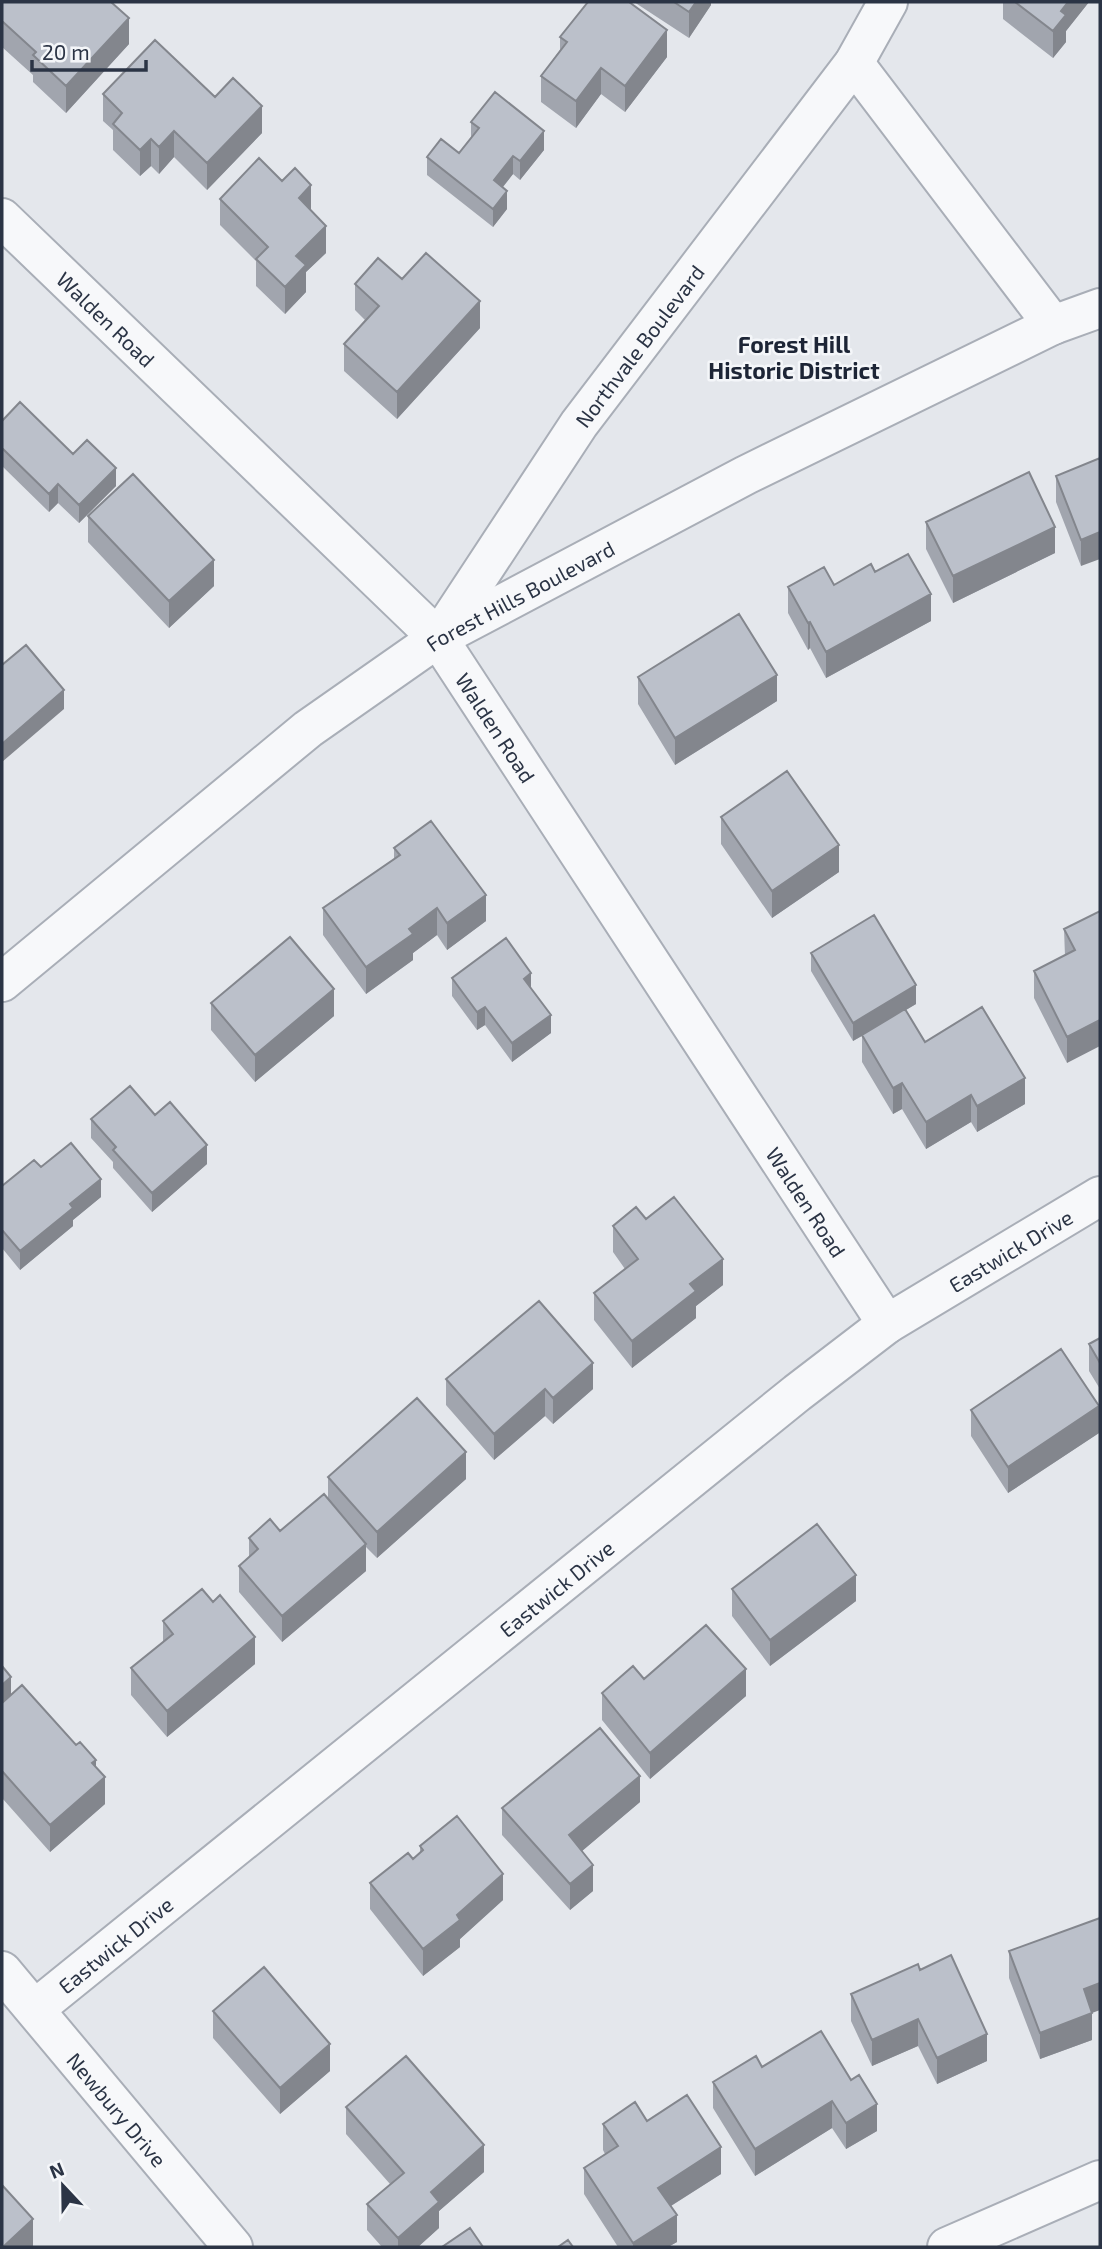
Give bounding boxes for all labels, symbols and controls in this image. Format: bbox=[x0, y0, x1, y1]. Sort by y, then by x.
scale bar bbox=[32, 28, 145, 72]
text: 20 m bbox=[42, 39, 90, 64]
street label: Northvale Boulevard bbox=[569, 259, 709, 432]
street label: Walden Road bbox=[52, 266, 160, 371]
district label: Forest Hill Historic District bbox=[708, 330, 880, 384]
street label: Forest Hills Boulevard bbox=[420, 535, 618, 656]
street label: Walden Road bbox=[451, 668, 541, 787]
street label: Walden Road bbox=[762, 1142, 852, 1261]
street label: Eastwick Drive bbox=[944, 1203, 1077, 1297]
street label: Eastwick Drive bbox=[494, 1534, 618, 1641]
street label: Eastwick Drive bbox=[53, 1891, 177, 1998]
street label: Newbury Drive bbox=[63, 2047, 172, 2171]
north arrow bbox=[28, 2151, 98, 2221]
text: N bbox=[46, 2157, 67, 2183]

